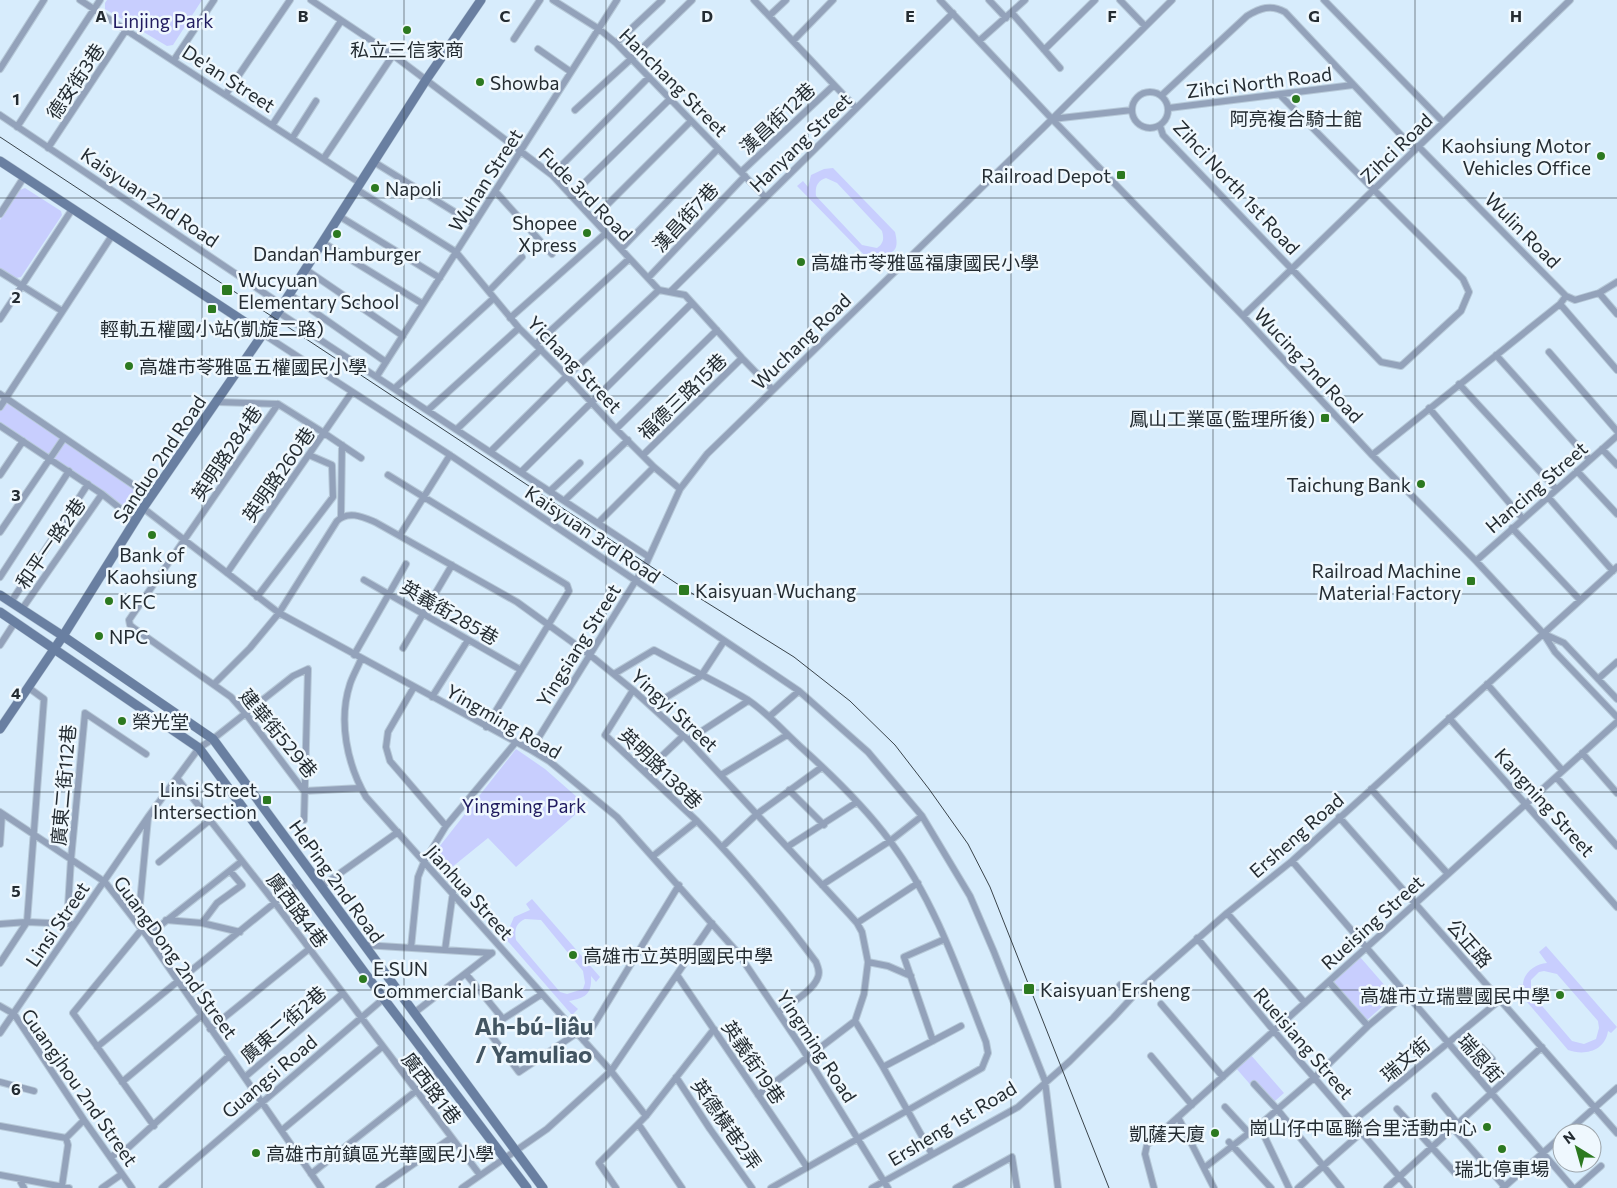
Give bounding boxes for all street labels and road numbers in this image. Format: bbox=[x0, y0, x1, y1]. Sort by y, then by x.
street label: Hanchang Street bbox=[615, 23, 733, 141]
street label: 德安街3巷 bbox=[41, 39, 109, 123]
street label: De'an Street bbox=[178, 39, 280, 117]
street label: Zihci North Road bbox=[1185, 62, 1333, 102]
street label: 漢昌街12巷 bbox=[735, 77, 819, 159]
street label: Hanyang Street bbox=[744, 87, 856, 196]
street label: Zihci Road bbox=[1355, 108, 1437, 188]
street label: Zihci North 1st Road bbox=[1169, 115, 1305, 259]
street label: Wuhan Street bbox=[443, 124, 527, 236]
street label: Kaisyuan 2nd Road bbox=[77, 142, 223, 252]
street label: Fude 3rd Road bbox=[534, 142, 638, 246]
street label: 漢昌街7巷 bbox=[647, 178, 723, 256]
street label: Wulin Road bbox=[1480, 187, 1566, 273]
street label: Wuchang Road bbox=[747, 288, 855, 394]
street label: Wucing 2nd Road bbox=[1250, 303, 1368, 427]
street label: Yichang Street bbox=[523, 311, 627, 417]
street label: 福德三路15巷 bbox=[633, 348, 731, 444]
street label: Sanduo 2nd Road bbox=[108, 391, 210, 527]
street label: 英明路284巷 bbox=[186, 401, 266, 505]
street label: 英明路260巷 bbox=[237, 422, 319, 526]
street label: Hancing Street bbox=[1480, 436, 1592, 538]
street label: Kaisyuan 3rd Road bbox=[521, 480, 665, 588]
street label: 和平一路2巷 bbox=[10, 493, 90, 593]
street label: 英義街285巷 bbox=[397, 575, 503, 649]
street label: Yingsiang Street bbox=[531, 579, 625, 711]
street label: Yingyi Street bbox=[627, 664, 723, 756]
street label: Yingming Road bbox=[442, 679, 566, 763]
street label: 建華街529巷 bbox=[235, 684, 323, 782]
street label: 廣東二街112巷 bbox=[46, 723, 80, 847]
street label: 英明路138巷 bbox=[615, 723, 707, 813]
street label: Kangning Street bbox=[1490, 743, 1600, 861]
street label: Ersheng Road bbox=[1244, 788, 1348, 882]
street label: HePing 2nd Road bbox=[285, 815, 389, 947]
street label: Jianhua Street bbox=[421, 840, 519, 944]
street label: 廣西路4巷 bbox=[263, 868, 333, 952]
street label: Rueising Street bbox=[1316, 870, 1428, 974]
street label: GuangDong 2nd Street bbox=[109, 871, 243, 1043]
street label: Linsi Street bbox=[20, 877, 94, 971]
street label: 公正路 bbox=[1443, 914, 1497, 972]
street label: 廣東二街2巷 bbox=[236, 981, 330, 1067]
street label: Rueisiang Street bbox=[1249, 983, 1359, 1104]
street label: Yingming Road bbox=[772, 986, 862, 1106]
street label: Guangjhou 2nd Street bbox=[17, 1004, 143, 1170]
street label: 英義街19巷 bbox=[718, 1016, 790, 1108]
street label: 瑞恩街 bbox=[1454, 1029, 1508, 1087]
street label: Guangsi Road bbox=[217, 1030, 321, 1122]
street label: 瑞文街 bbox=[1376, 1032, 1434, 1086]
street label: 廣西路1巷 bbox=[398, 1047, 466, 1129]
street label: 英德橫巷2弄 bbox=[687, 1074, 767, 1174]
street label: Ersheng 1st Road bbox=[884, 1076, 1020, 1170]

